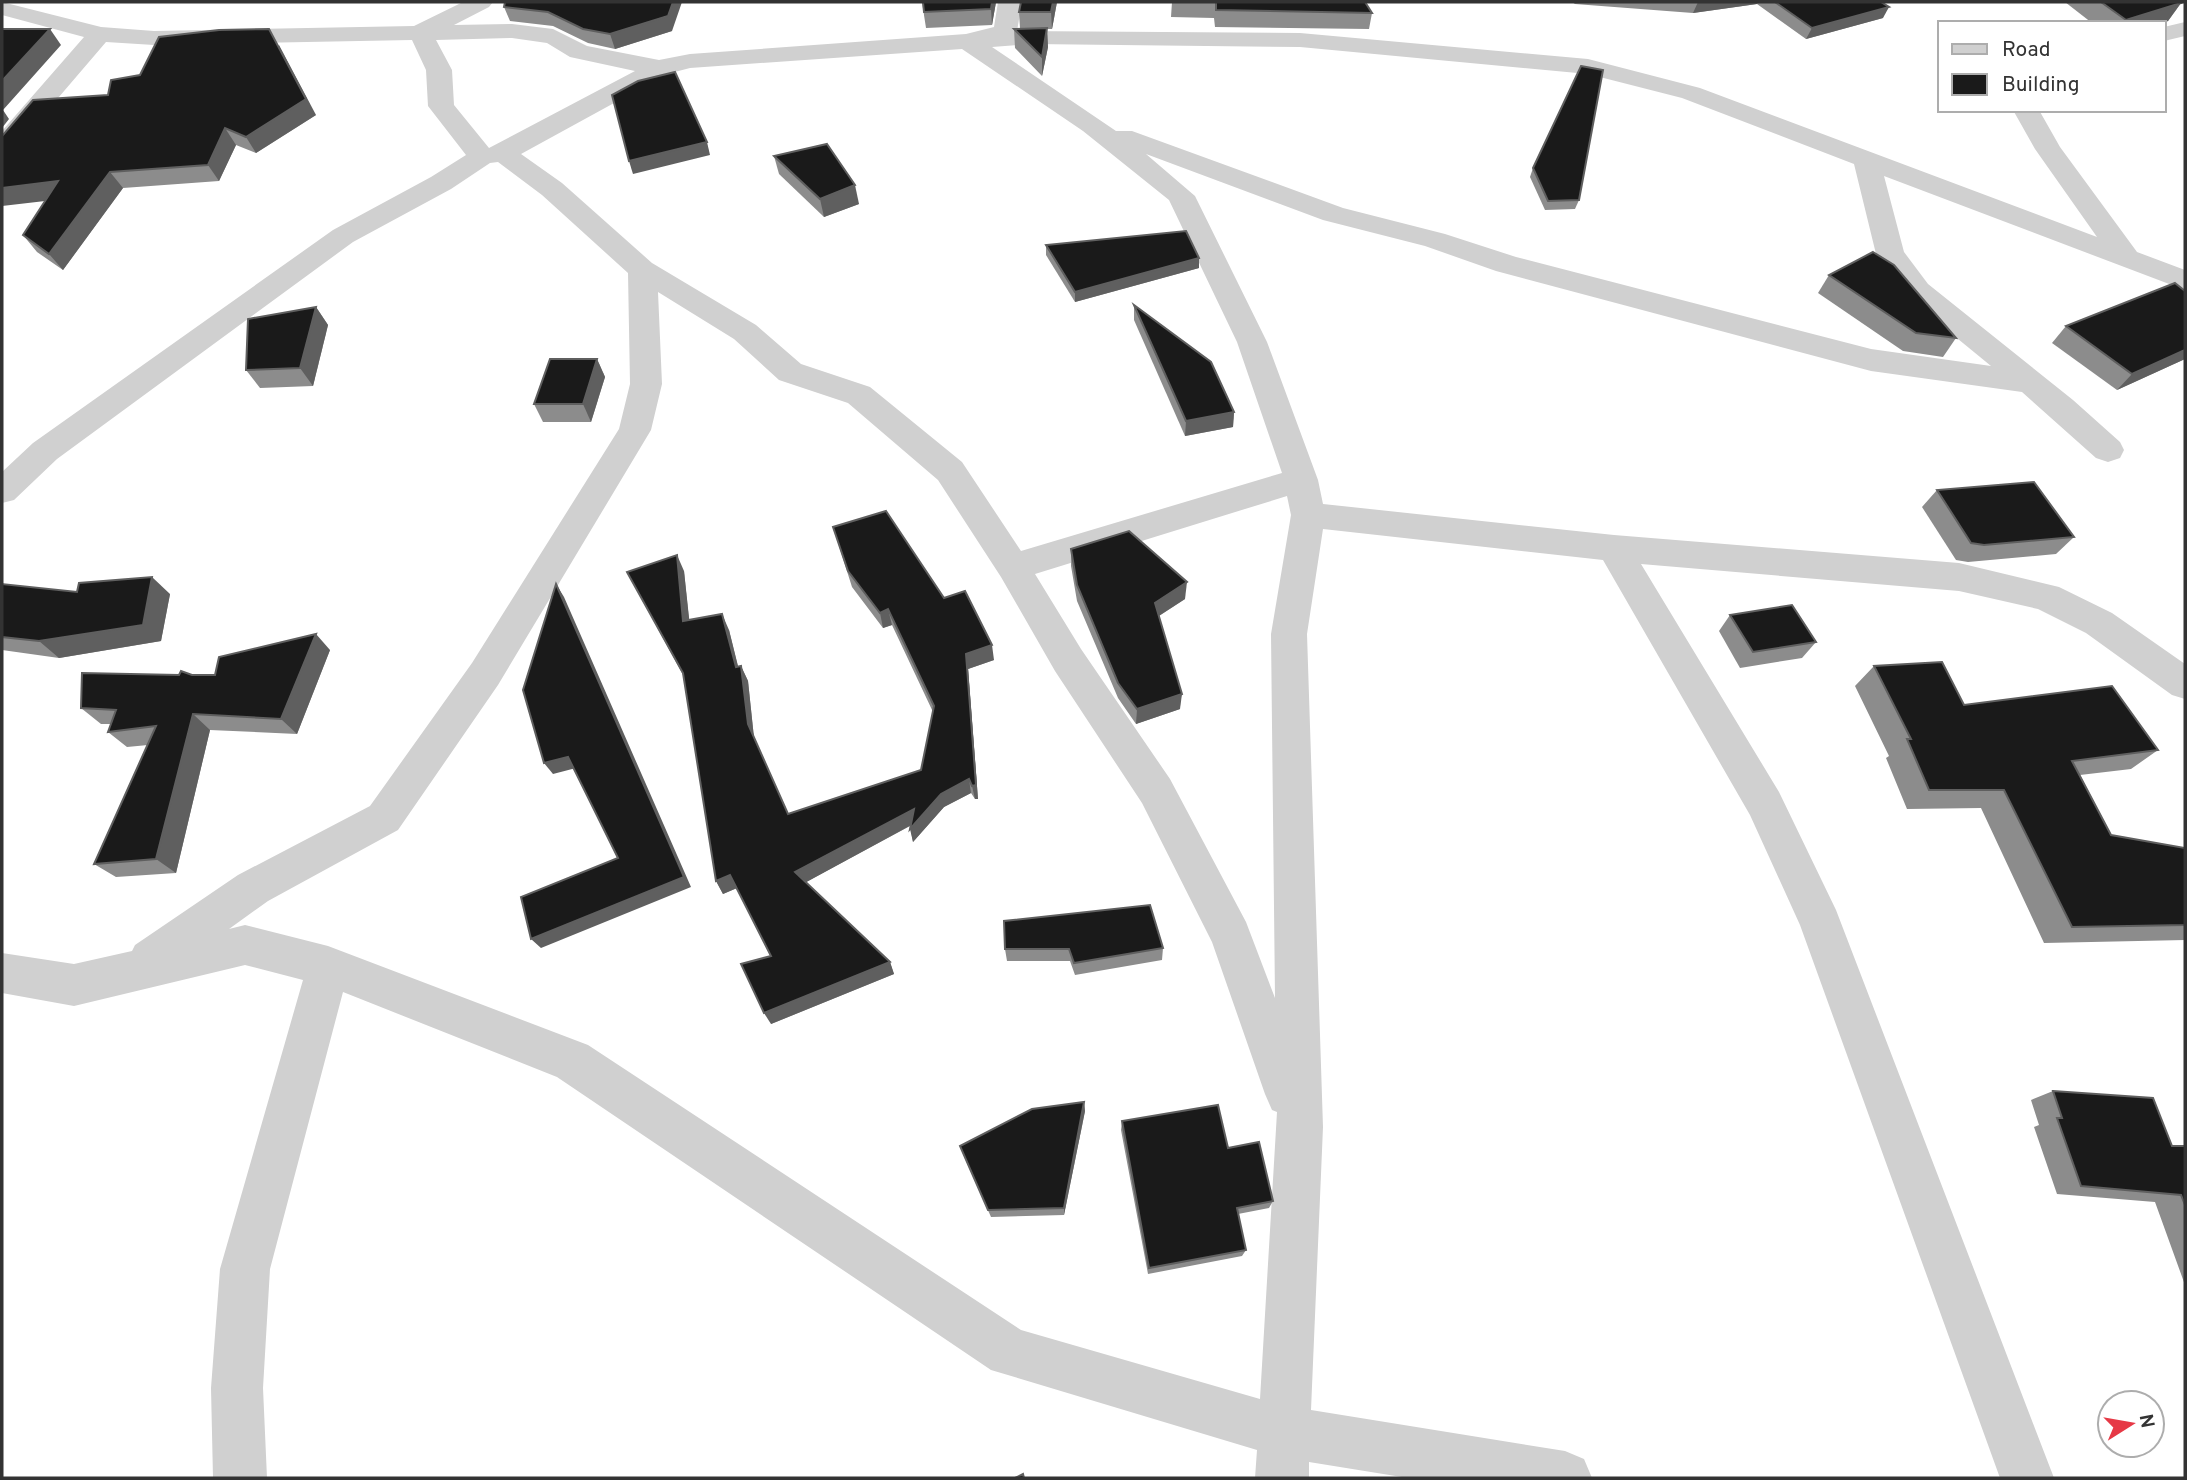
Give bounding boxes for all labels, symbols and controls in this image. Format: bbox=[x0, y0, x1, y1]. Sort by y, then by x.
legend bbox=[1938, 21, 2166, 112]
text: Road bbox=[2002, 37, 2051, 64]
text: Building bbox=[2002, 72, 2080, 99]
north arrow bbox=[2096, 1389, 2166, 1459]
text: N bbox=[2133, 1412, 2159, 1430]

